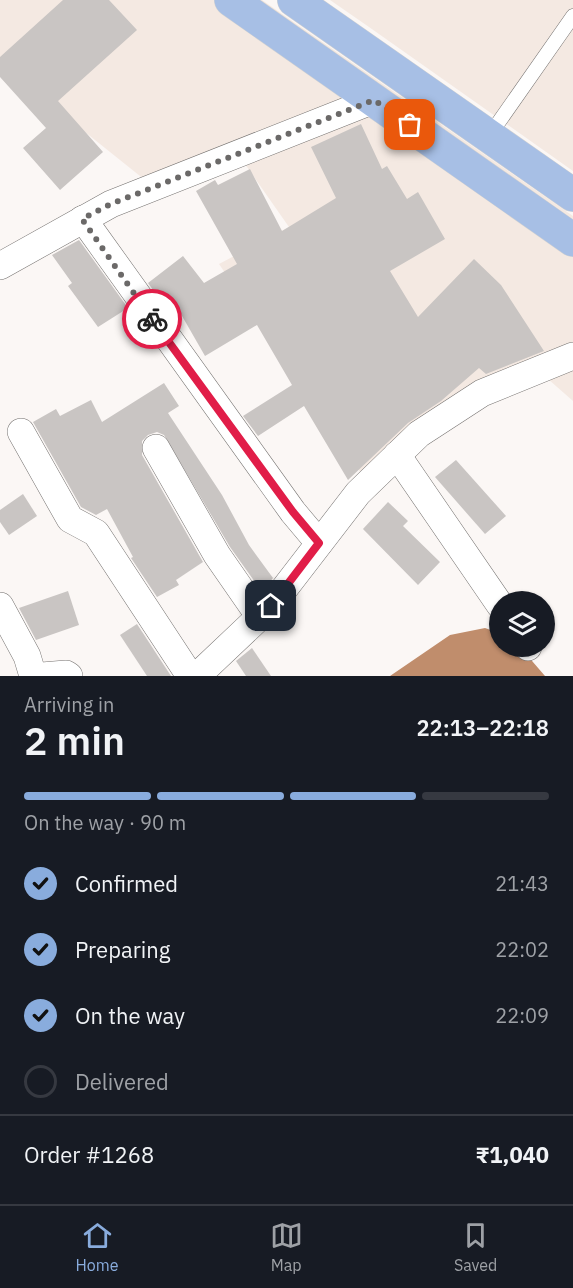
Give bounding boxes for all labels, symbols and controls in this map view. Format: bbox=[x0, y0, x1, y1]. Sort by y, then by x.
pin bbox=[384, 99, 435, 150]
icon: bag bbox=[393, 108, 426, 141]
courier bbox=[122, 289, 182, 349]
icon: bike bbox=[136, 303, 169, 336]
pin bbox=[245, 580, 296, 631]
icon: home bbox=[254, 589, 287, 622]
map controls bbox=[489, 591, 555, 657]
button: layers bbox=[489, 591, 555, 657]
text: Arriving in bbox=[24, 691, 114, 718]
text: 22:13–22:18 bbox=[416, 713, 549, 742]
text: 2 min bbox=[24, 715, 125, 766]
text: On the way · 90 m bbox=[24, 809, 186, 836]
icon: check bbox=[24, 867, 57, 900]
text: Confirmed bbox=[75, 869, 178, 898]
text: 21:43 bbox=[495, 870, 549, 897]
icon: check bbox=[24, 933, 57, 966]
text: Preparing bbox=[75, 935, 170, 964]
text: 22:02 bbox=[495, 936, 549, 963]
icon: check bbox=[24, 999, 57, 1032]
text: On the way bbox=[75, 1001, 185, 1030]
text: 22:09 bbox=[495, 1002, 549, 1029]
text: Delivered bbox=[75, 1067, 169, 1096]
text: Order #1268 bbox=[24, 1140, 154, 1169]
text: ₹1,040 bbox=[476, 1140, 549, 1169]
tab: Home bbox=[76, 1219, 119, 1275]
tab: Map bbox=[270, 1219, 303, 1275]
tab: Saved bbox=[454, 1219, 497, 1275]

